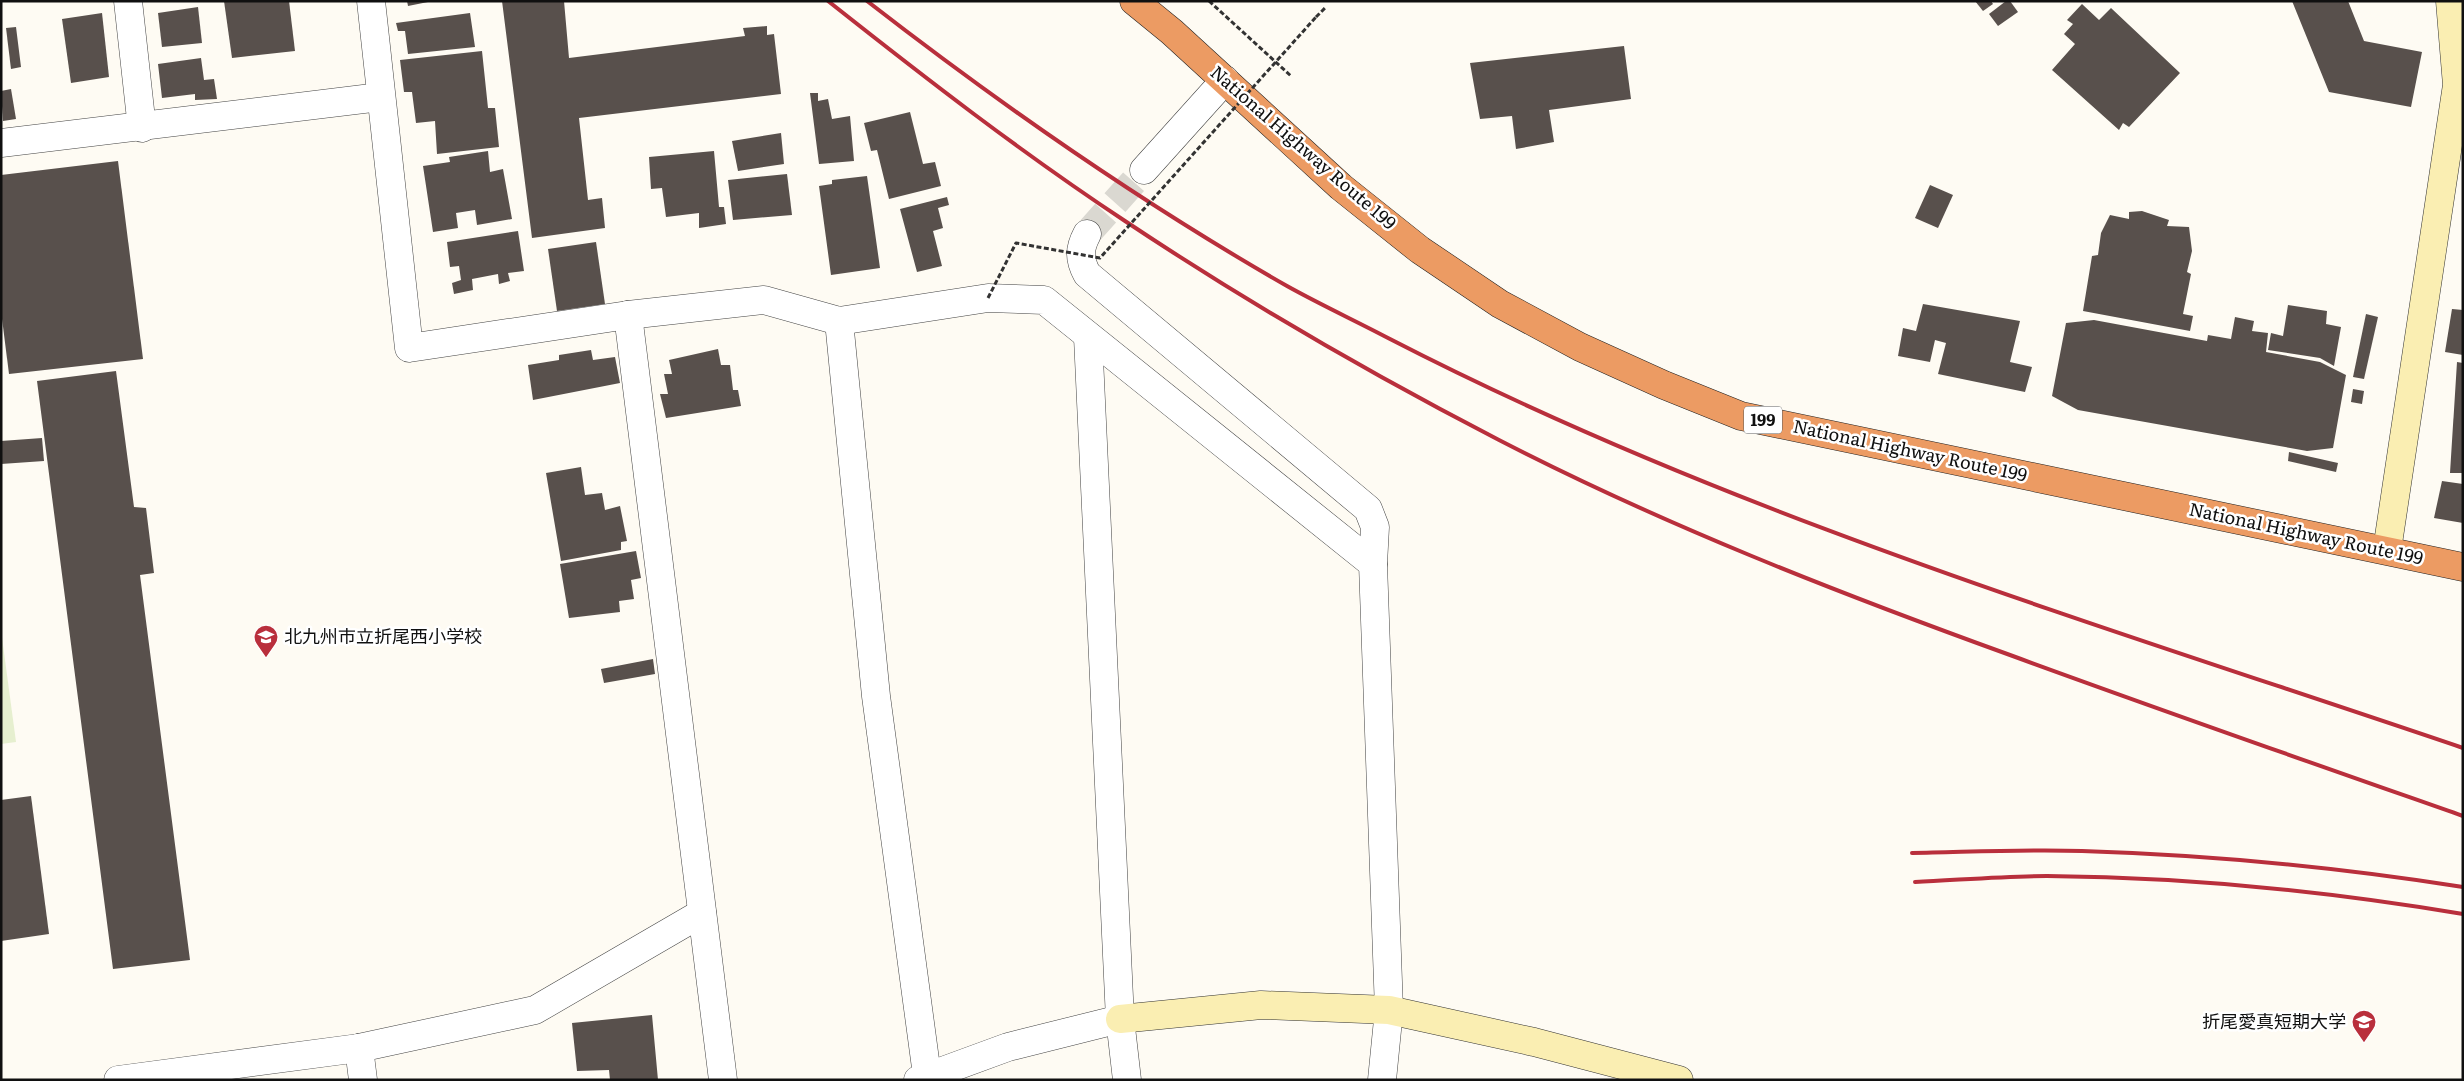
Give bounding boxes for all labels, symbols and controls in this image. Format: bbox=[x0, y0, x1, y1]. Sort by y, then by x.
street label: National Highway Route 199 bbox=[1205, 58, 1403, 235]
road number: 199 bbox=[1744, 406, 1782, 434]
street label: National Highway Route 199 bbox=[1791, 412, 2030, 488]
street label: National Highway Route 199 bbox=[2187, 495, 2426, 571]
place label: 北九州市立折尾西小学校 bbox=[284, 622, 482, 649]
school or university icon: 北九州市立折尾西小学校 bbox=[253, 624, 279, 658]
place label: 折尾愛真短期大学 bbox=[2202, 1007, 2346, 1034]
school or university icon: 折尾愛真短期大学 bbox=[2351, 1009, 2377, 1043]

